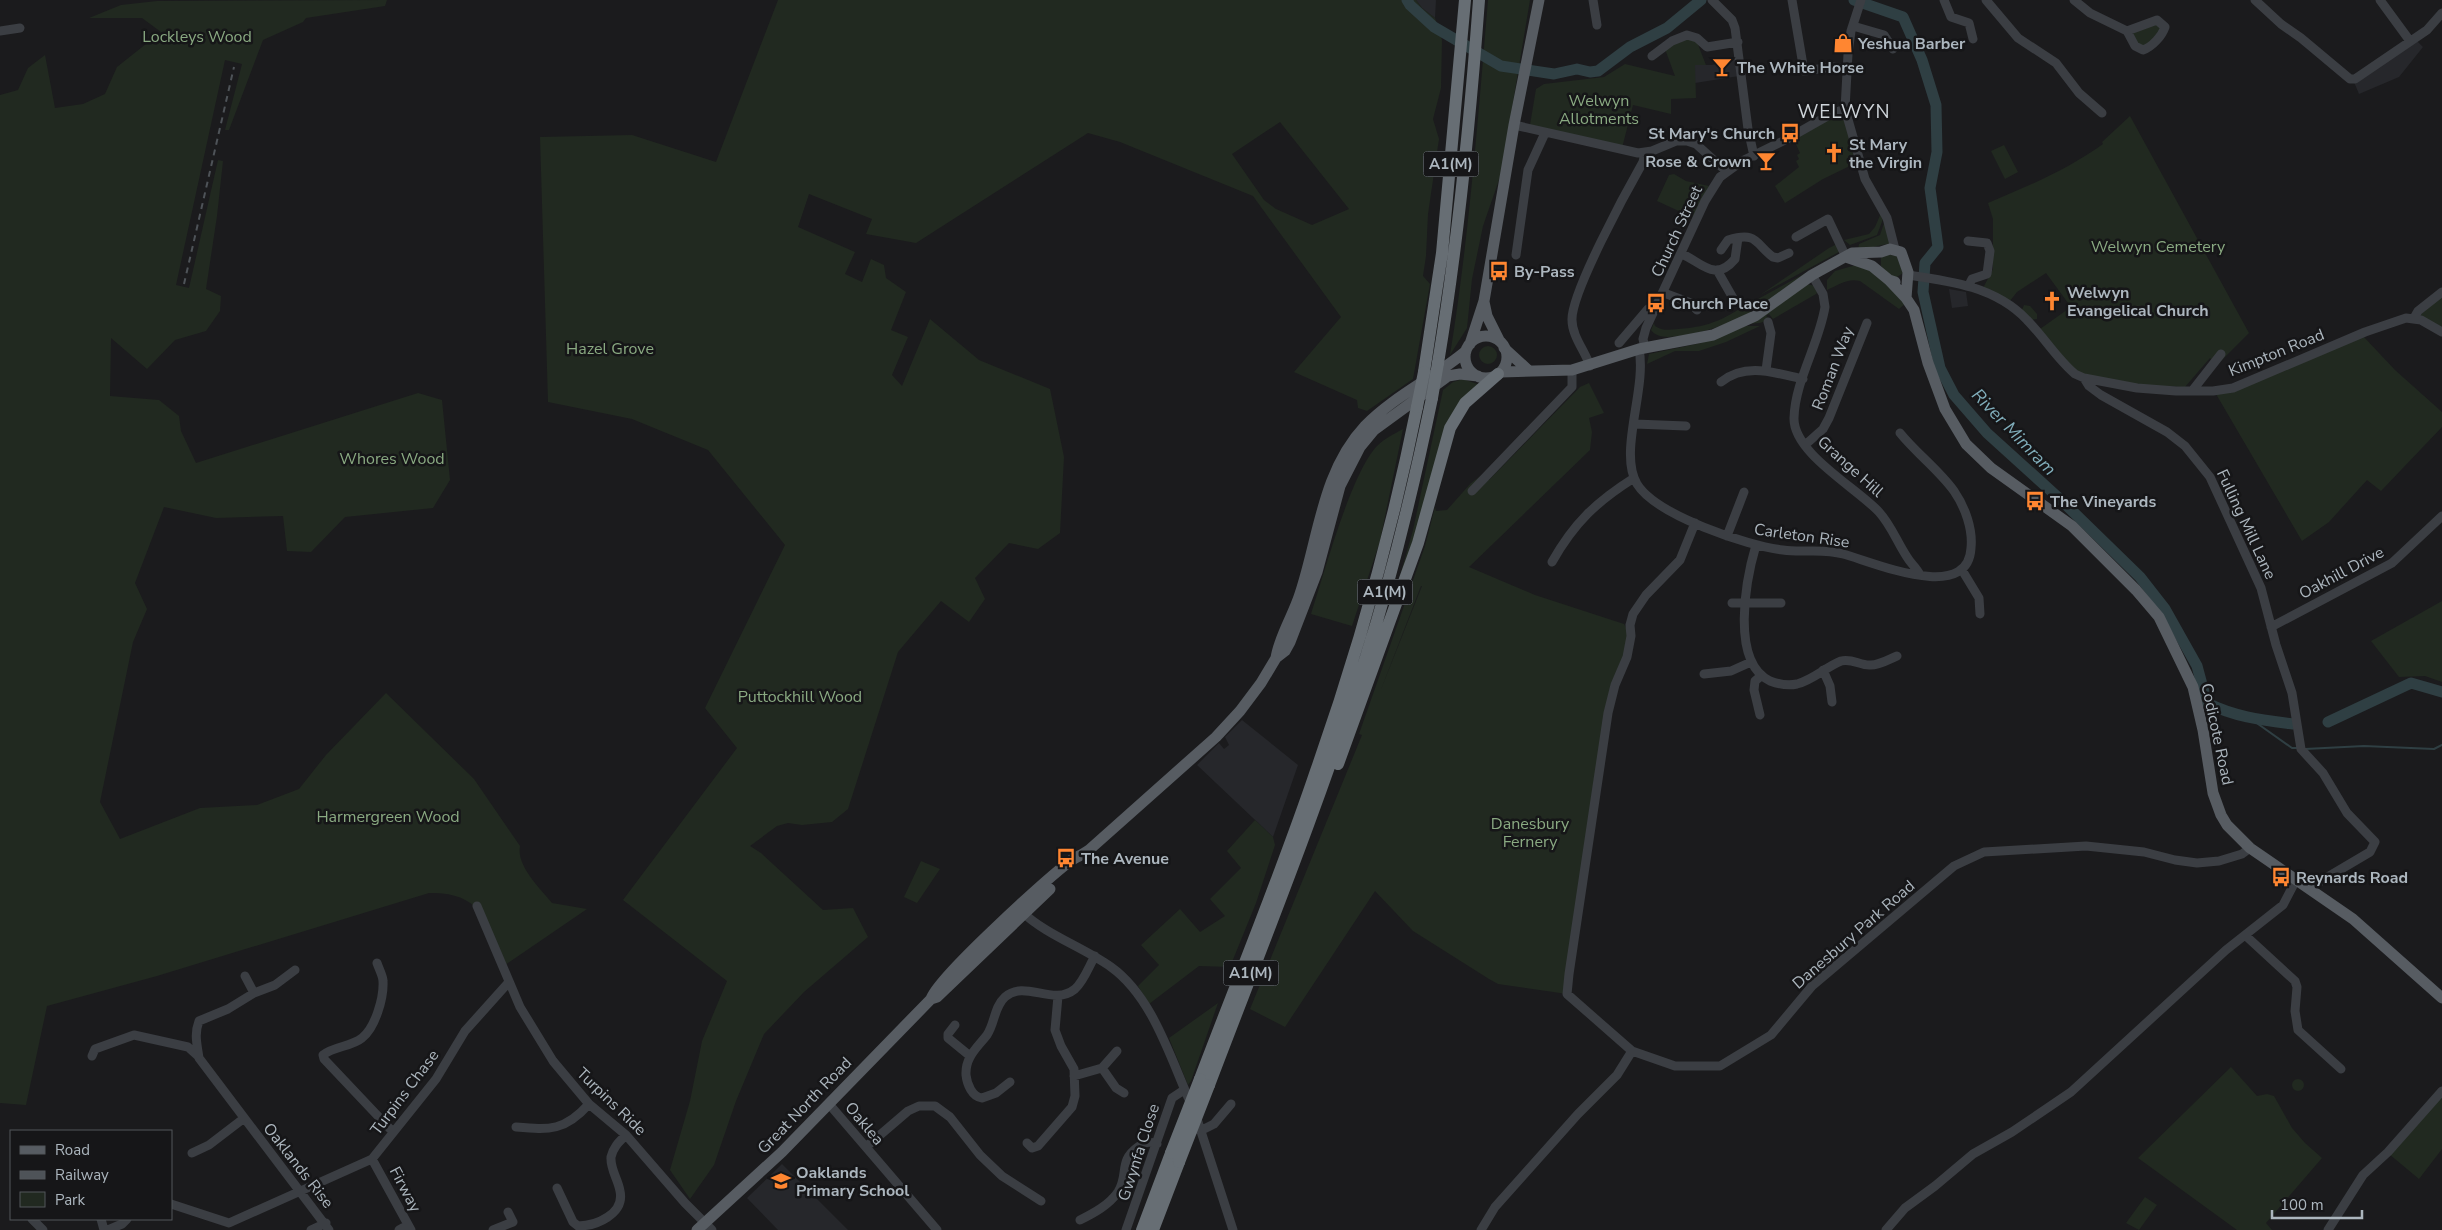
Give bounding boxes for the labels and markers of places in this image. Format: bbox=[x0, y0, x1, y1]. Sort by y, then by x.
shop icon: Yeshua Barber bbox=[1832, 32, 1854, 54]
place label: Yeshua Barber bbox=[1857, 33, 1966, 55]
bar icon: The White Horse bbox=[1711, 56, 1733, 78]
place label: The White Horse bbox=[1737, 57, 1864, 79]
bus stop icon: St Mary's Church bbox=[1779, 122, 1801, 144]
place label: St Mary's Church bbox=[1648, 123, 1775, 145]
place label: St Mary the Virgin bbox=[1849, 134, 1922, 174]
church icon: St Mary the Virgin bbox=[1823, 142, 1845, 164]
bar icon: Rose & Crown bbox=[1755, 150, 1777, 172]
place label: Rose & Crown bbox=[1645, 151, 1751, 173]
bus stop icon: By-Pass bbox=[1488, 260, 1510, 282]
place label: By-Pass bbox=[1514, 261, 1575, 283]
place label: Welwyn Evangelical Church bbox=[2067, 282, 2209, 322]
church icon: Welwyn Evangelical Church bbox=[2041, 290, 2063, 312]
bus stop icon: Church Place bbox=[1645, 292, 1667, 314]
place label: Church Place bbox=[1671, 293, 1769, 315]
bus stop icon: The Vineyards bbox=[2024, 490, 2046, 512]
place label: The Vineyards bbox=[2050, 491, 2156, 513]
bus stop icon: The Avenue bbox=[1055, 847, 1077, 869]
place label: The Avenue bbox=[1081, 848, 1169, 870]
bus stop icon: Reynards Road bbox=[2270, 866, 2292, 888]
place label: Reynards Road bbox=[2296, 867, 2408, 889]
place label: Oaklands Primary School bbox=[796, 1162, 909, 1202]
school or university icon: Oaklands Primary School bbox=[770, 1170, 792, 1192]

